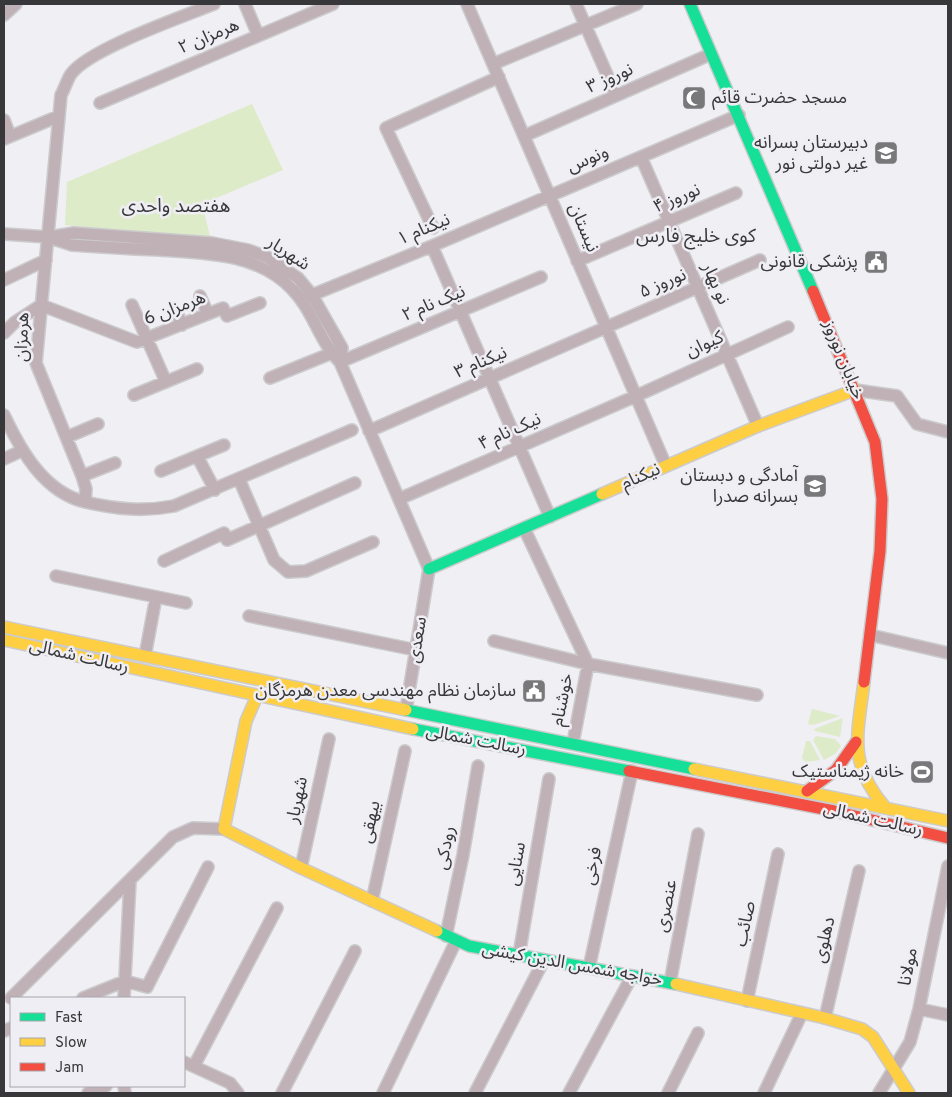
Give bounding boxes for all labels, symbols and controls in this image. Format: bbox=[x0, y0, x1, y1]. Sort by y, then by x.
street label: هرمزان ۲ bbox=[175, 14, 243, 60]
street label: نوروز ۳ bbox=[583, 59, 637, 99]
mosque icon: مسجد حضرت قائم bbox=[681, 85, 707, 111]
place label: مسجد حضرت قائم bbox=[712, 87, 847, 110]
place label: دبیرستان بسرانه غیر دولتی نور bbox=[754, 132, 868, 176]
school or university icon: دبیرستان بسرانه غیر دولتی نور bbox=[873, 140, 899, 166]
street label: ونوس bbox=[564, 141, 612, 179]
street label: نوروز ۴ bbox=[650, 179, 704, 219]
district label: هفتصد واحدی bbox=[122, 195, 230, 219]
street label: نیستان bbox=[562, 200, 604, 256]
street label: نیکنام ۱ bbox=[394, 209, 454, 252]
district label: کوی خلیج فارس bbox=[636, 225, 757, 250]
street label: شهریار bbox=[261, 231, 314, 276]
public building icon: پزشکی قانونی bbox=[863, 249, 889, 275]
place label: پزشکی قانونی bbox=[761, 251, 858, 274]
street label: نو بهار bbox=[695, 259, 734, 308]
street label: نوروز ۵ bbox=[636, 264, 690, 304]
street label: نیک نام ۲ bbox=[399, 280, 470, 329]
street label: هرمزان 6 bbox=[141, 287, 209, 331]
street label: هرمزان bbox=[11, 312, 35, 362]
street label: خیابان نوروز bbox=[816, 316, 869, 403]
street label: کیوان bbox=[682, 326, 728, 364]
street label: نیکنام ۳ bbox=[451, 342, 511, 385]
street label: نیک نام ۴ bbox=[475, 408, 546, 457]
street label: نیکنام bbox=[618, 458, 665, 497]
place label: آمادگی و دبستان بسرانه صدرا bbox=[680, 465, 799, 509]
school or university icon: آمادگی و دبستان بسرانه صدرا bbox=[802, 473, 828, 499]
street label: سعدی bbox=[403, 615, 433, 665]
street label: رسالت شمالی bbox=[27, 634, 131, 680]
street label: خوشنام bbox=[547, 672, 580, 729]
public building icon: سازمان نظام مهندسی معدن هرمزگان bbox=[521, 678, 547, 704]
place label: سازمان نظام مهندسی معدن هرمزگان bbox=[255, 680, 516, 704]
street label: رسالت شمالی bbox=[424, 720, 528, 762]
sports icon: خانه ژیمناستیک bbox=[909, 759, 935, 785]
place label: خانه ژیمناستیک bbox=[792, 761, 904, 784]
street label: شهریار bbox=[282, 775, 314, 826]
street label: رسالت شمالی bbox=[821, 797, 925, 843]
street label: بیهقی bbox=[355, 799, 387, 845]
street label: رودکی bbox=[431, 824, 461, 872]
street label: سنایی bbox=[502, 840, 532, 888]
street label: فرخی bbox=[578, 845, 608, 887]
street label: عنصری bbox=[651, 878, 683, 934]
street label: صائب bbox=[730, 899, 762, 949]
street label: دهلوی bbox=[809, 915, 841, 965]
street label: خواجه شمس الدين كيشی bbox=[480, 938, 664, 992]
street label: مولانا bbox=[894, 946, 924, 988]
legend bbox=[10, 997, 185, 1087]
text: Fast bbox=[55, 1009, 83, 1028]
text: Slow bbox=[55, 1034, 87, 1053]
text: Jam bbox=[55, 1059, 84, 1078]

